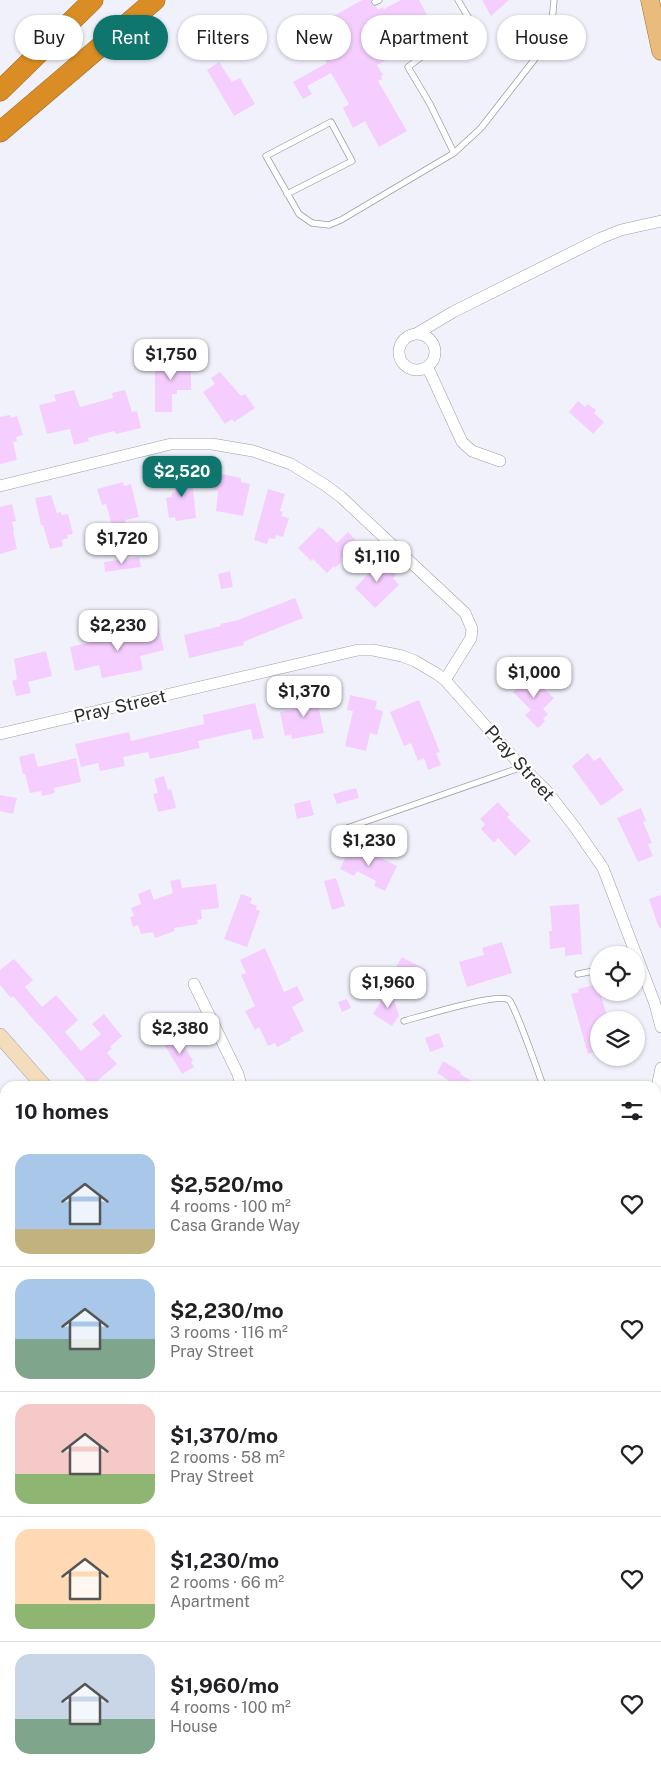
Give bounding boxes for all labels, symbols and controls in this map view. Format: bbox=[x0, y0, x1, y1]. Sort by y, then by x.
chip: Buy bbox=[15, 15, 83, 60]
chip: Rent bbox=[93, 15, 168, 60]
chip: Filters bbox=[178, 15, 267, 60]
chip: New bbox=[277, 15, 351, 60]
chip: Apartment bbox=[361, 15, 487, 60]
chip: House bbox=[497, 15, 586, 60]
pin: $1,750 bbox=[130, 338, 212, 381]
text: $1,750 bbox=[145, 345, 197, 364]
pin: $2,520 bbox=[141, 456, 223, 498]
text: $2,520 bbox=[154, 462, 210, 481]
pin: $1,720 bbox=[81, 522, 163, 565]
text: $1,720 bbox=[96, 529, 148, 548]
pin: $1,110 bbox=[336, 540, 418, 583]
text: $1,110 bbox=[354, 547, 400, 566]
pin: $2,230 bbox=[77, 610, 159, 652]
text: $2,230 bbox=[90, 616, 146, 635]
pin: $1,000 bbox=[493, 656, 575, 699]
text: $1,000 bbox=[507, 663, 561, 682]
pin: $1,370 bbox=[263, 676, 345, 718]
text: $1,370 bbox=[278, 682, 330, 701]
street label: Pray Street bbox=[72, 685, 168, 727]
street label: Pray Street bbox=[481, 721, 559, 805]
pin: $1,230 bbox=[328, 824, 410, 867]
text: $1,230 bbox=[342, 831, 396, 850]
map controls bbox=[590, 946, 645, 1066]
button: locate bbox=[590, 946, 645, 1001]
pin: $1,960 bbox=[347, 966, 429, 1009]
text: $1,960 bbox=[361, 973, 415, 992]
button: layers bbox=[590, 1011, 645, 1066]
pin: $2,380 bbox=[139, 1012, 221, 1055]
text: $2,380 bbox=[151, 1019, 209, 1038]
icon: filters bbox=[618, 1097, 646, 1125]
text: 10 homes bbox=[15, 1099, 109, 1124]
text: $2,520/mo bbox=[170, 1172, 283, 1197]
icon: home bbox=[55, 1174, 115, 1234]
icon: heart bbox=[618, 1190, 646, 1218]
text: 4 rooms · 100 m² bbox=[170, 1197, 291, 1216]
text: Casa Grande Way bbox=[170, 1216, 300, 1235]
text: $2,230/mo bbox=[170, 1298, 284, 1323]
icon: home bbox=[55, 1299, 115, 1359]
icon: heart bbox=[618, 1315, 646, 1343]
text: 3 rooms · 116 m² bbox=[170, 1323, 288, 1342]
text: Pray Street bbox=[170, 1342, 254, 1361]
text: $1,370/mo bbox=[170, 1423, 278, 1448]
icon: home bbox=[55, 1424, 115, 1484]
icon: heart bbox=[618, 1440, 646, 1468]
text: 2 rooms · 58 m² bbox=[170, 1448, 285, 1467]
text: Pray Street bbox=[170, 1467, 254, 1486]
text: $1,230/mo bbox=[170, 1548, 279, 1573]
icon: home bbox=[55, 1549, 115, 1609]
icon: heart bbox=[618, 1565, 646, 1593]
text: 2 rooms · 66 m² bbox=[170, 1573, 284, 1592]
text: Apartment bbox=[170, 1592, 250, 1611]
text: $1,960/mo bbox=[170, 1673, 279, 1698]
icon: home bbox=[55, 1674, 115, 1734]
icon: heart bbox=[618, 1690, 646, 1718]
text: 4 rooms · 100 m² bbox=[170, 1698, 291, 1717]
text: House bbox=[170, 1717, 218, 1736]

